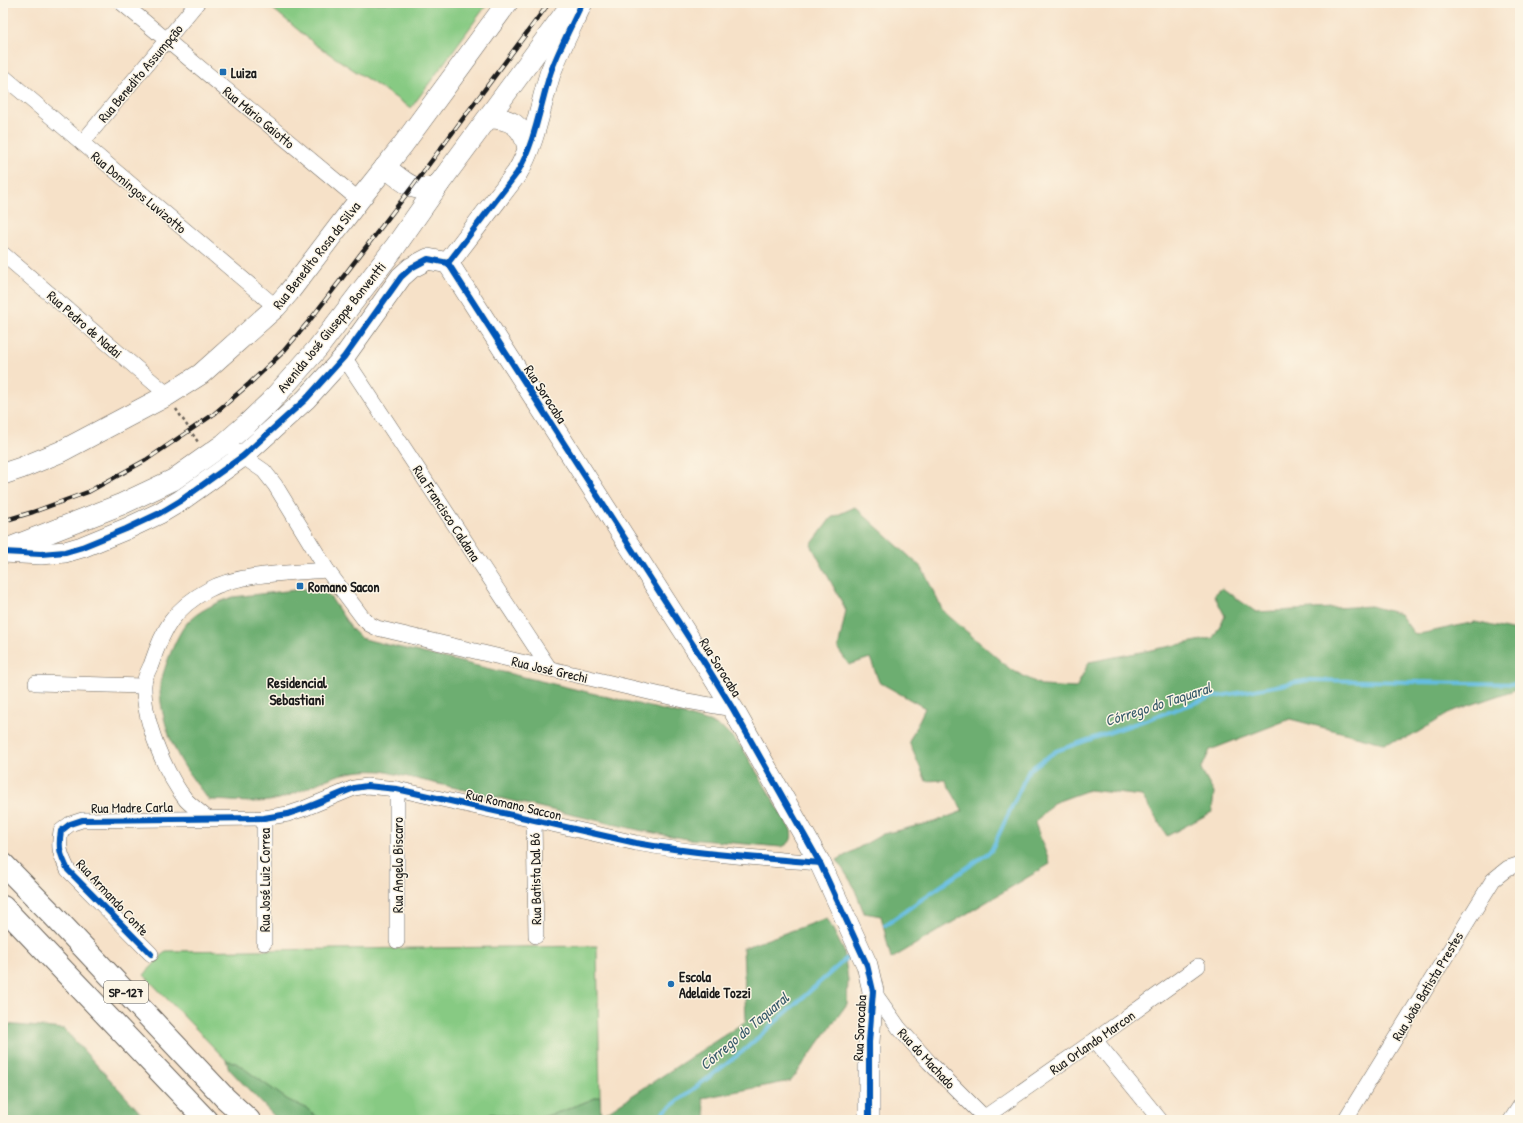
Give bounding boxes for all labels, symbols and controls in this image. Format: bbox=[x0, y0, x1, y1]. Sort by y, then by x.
street label: Rua Benedito Assumpção bbox=[93, 20, 188, 127]
place label: Luiza bbox=[231, 63, 257, 82]
marker: Luiza bbox=[218, 67, 228, 77]
street label: Rua Mário Gaiotto bbox=[219, 81, 299, 153]
street label: Rua Domingos Luvizotto bbox=[87, 147, 191, 238]
street label: Rua Benedito Rosa da Silva bbox=[268, 197, 364, 313]
street label: Avenida José Giuseppe Bonventti bbox=[272, 258, 391, 397]
street label: Rua Pedro de Nadai bbox=[43, 286, 127, 362]
street label: Rua Sorocaba bbox=[520, 361, 572, 427]
street label: Rua Francisco Caldana bbox=[409, 461, 485, 565]
place label: Romano Sacon bbox=[308, 577, 380, 596]
marker: Romano Sacon bbox=[295, 581, 305, 591]
street label: Rua Sorocaba bbox=[695, 634, 747, 700]
street label: Rua José Grechi bbox=[510, 651, 590, 687]
district label: Residencial Sebastiani bbox=[267, 672, 328, 710]
water label: Córrego do Taquaral bbox=[1102, 677, 1215, 731]
street label: Rua Romano Saccon bbox=[464, 784, 564, 824]
street label: Rua Madre Carla bbox=[91, 797, 174, 817]
street label: Rua Angelo Biscaro bbox=[388, 817, 408, 913]
street label: Rua José Luiz Correa bbox=[255, 828, 274, 932]
street label: Rua Batista Dal Bó bbox=[525, 833, 545, 925]
street label: Rua Armando Conte bbox=[72, 854, 154, 940]
street label: Rua João Batista Prestes bbox=[1387, 928, 1467, 1044]
place label: Escola Adelaide Tozzi bbox=[679, 967, 751, 1002]
marker: Escola Adelaide Tozzi bbox=[666, 979, 676, 989]
road number: SP-127 bbox=[104, 981, 148, 1003]
water label: Córrego do Taquaral bbox=[695, 987, 794, 1075]
street label: Rua Sorocaba bbox=[848, 994, 870, 1061]
street label: Rua Orlando Marcon bbox=[1045, 1005, 1139, 1079]
street label: Rua do Machado bbox=[894, 1023, 960, 1093]

